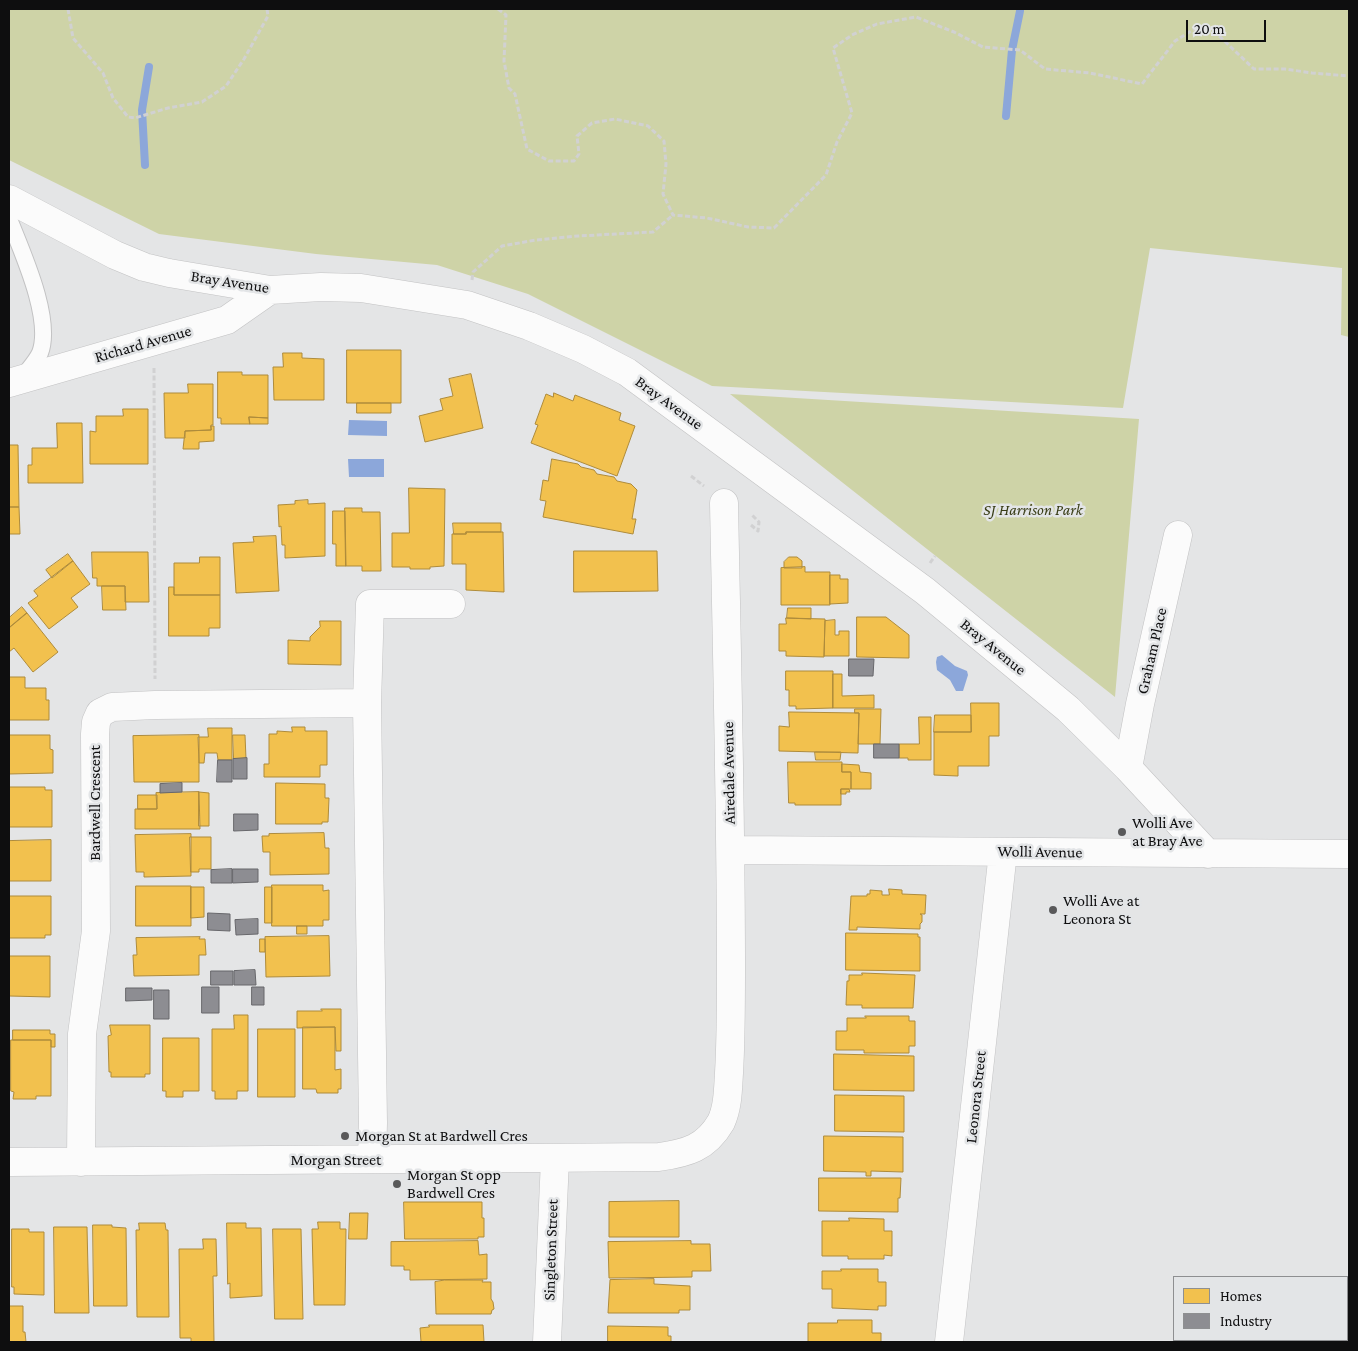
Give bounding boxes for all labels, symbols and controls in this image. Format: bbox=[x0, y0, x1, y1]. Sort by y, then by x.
scale bar bbox=[1188, 10, 1268, 42]
text: 20 m bbox=[1194, 21, 1225, 37]
street label: Bray Avenue bbox=[190, 266, 270, 298]
street label: Richard Avenue bbox=[93, 321, 193, 367]
street label: Bray Avenue bbox=[631, 372, 707, 434]
park label: SJ Harrison Park bbox=[983, 500, 1083, 520]
street label: Graham Place bbox=[1133, 606, 1171, 696]
street label: Bray Avenue bbox=[956, 615, 1030, 679]
street label: Airedale Avenue bbox=[719, 721, 739, 825]
street label: Bardwell Crescent bbox=[85, 745, 105, 861]
place label: Wolli Ave at Bray Ave bbox=[1132, 813, 1203, 851]
marker: Wolli Ave at Bray Ave bbox=[1116, 826, 1128, 838]
street label: Wolli Avenue bbox=[998, 842, 1082, 862]
place label: Wolli Ave at Leonora St bbox=[1063, 891, 1139, 929]
marker: Wolli Ave at Leonora St bbox=[1047, 904, 1059, 916]
street label: Leonora Street bbox=[962, 1050, 990, 1144]
place label: Morgan St at Bardwell Cres bbox=[355, 1126, 528, 1146]
marker: Morgan St at Bardwell Cres bbox=[339, 1130, 351, 1142]
street label: Morgan Street bbox=[291, 1150, 381, 1170]
place label: Morgan St opp Bardwell Cres bbox=[407, 1165, 501, 1203]
marker: Morgan St opp Bardwell Cres bbox=[391, 1178, 403, 1190]
street label: Singleton Street bbox=[540, 1199, 562, 1301]
legend bbox=[1173, 1276, 1348, 1341]
text: Homes bbox=[1220, 1288, 1262, 1304]
text: Industry bbox=[1220, 1313, 1272, 1329]

